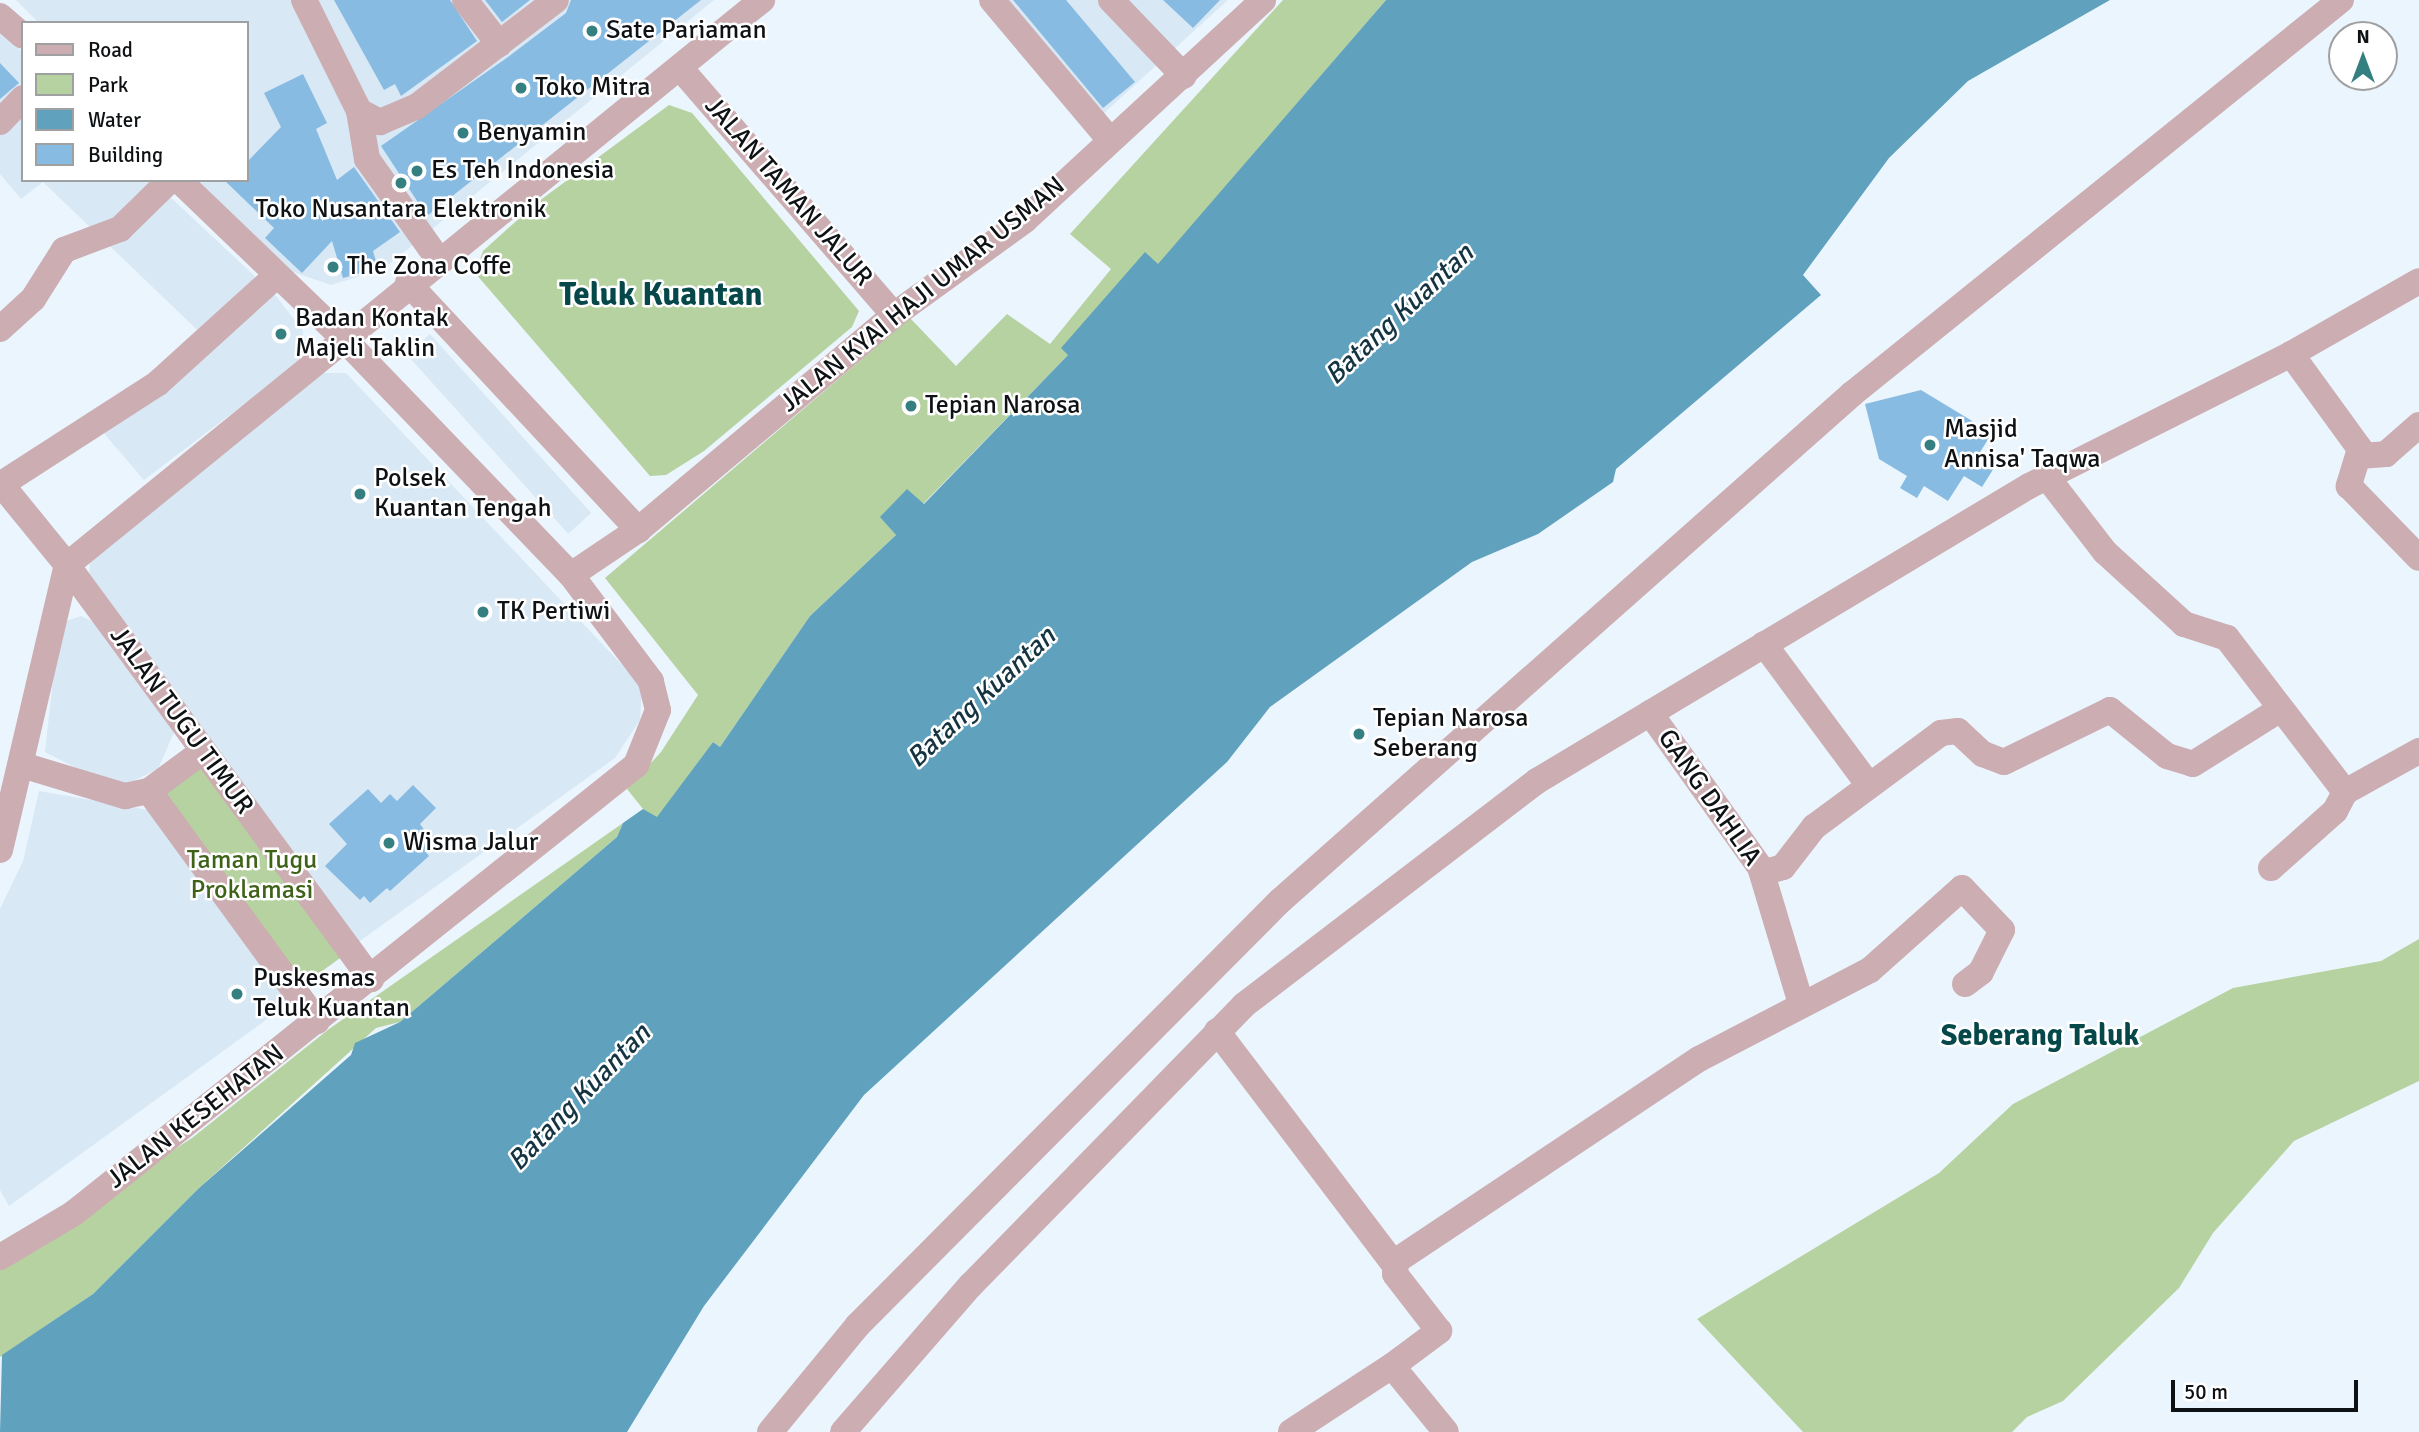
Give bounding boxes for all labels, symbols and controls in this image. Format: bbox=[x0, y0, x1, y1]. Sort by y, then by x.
place label: Sate Pariaman bbox=[606, 15, 767, 47]
legend bbox=[21, 21, 248, 182]
north arrow bbox=[2328, 21, 2398, 91]
marker: Sate Pariaman bbox=[584, 23, 600, 39]
text: N bbox=[2356, 25, 2370, 49]
text: Road bbox=[88, 37, 133, 63]
text: Park bbox=[88, 72, 128, 98]
place label: Toko Mitra bbox=[535, 72, 650, 104]
marker: Toko Mitra bbox=[513, 80, 529, 96]
street label: JALAN TAMAN JALUR bbox=[698, 91, 878, 293]
text: Water bbox=[88, 107, 141, 133]
place label: Benyamin bbox=[477, 117, 586, 149]
marker: Benyamin bbox=[455, 125, 471, 141]
text: Building bbox=[88, 142, 163, 168]
place label: Es Teh Indonesia bbox=[431, 155, 614, 187]
marker: Es Teh Indonesia bbox=[409, 163, 425, 179]
street label: JALAN KYAI HAJI UMAR USMAN bbox=[775, 171, 1071, 419]
marker: Toko Nusantara Elektronik bbox=[393, 175, 409, 191]
place label: Toko Nusantara Elektronik bbox=[255, 194, 547, 226]
water label: Batang Kuantan bbox=[1318, 236, 1480, 392]
place label: The Zona Coffe bbox=[347, 251, 511, 283]
marker: The Zona Coffe bbox=[325, 259, 341, 275]
district label: Teluk Kuantan bbox=[559, 275, 763, 315]
place label: Badan Kontak Majeli Taklin bbox=[295, 303, 449, 364]
marker: Badan Kontak Majeli Taklin bbox=[273, 326, 289, 342]
place label: Tepian Narosa bbox=[925, 390, 1081, 422]
marker: Tepian Narosa bbox=[903, 398, 919, 414]
place label: Masjid Annisa' Taqwa bbox=[1944, 414, 2100, 476]
marker: Masjid Annisa' Taqwa bbox=[1922, 437, 1938, 453]
place label: Polsek Kuantan Tengah bbox=[374, 463, 552, 524]
marker: Polsek Kuantan Tengah bbox=[352, 486, 368, 502]
place label: TK Pertiwi bbox=[497, 596, 610, 628]
marker: TK Pertiwi bbox=[475, 604, 491, 620]
water label: Batang Kuantan bbox=[900, 619, 1062, 775]
street label: JALAN TUGU TIMUR bbox=[103, 621, 259, 821]
place label: Tepian Narosa Seberang bbox=[1373, 703, 1529, 764]
street label: GANG DAHLIA bbox=[1650, 724, 1768, 872]
marker: Tepian Narosa Seberang bbox=[1351, 726, 1367, 742]
place label: Wisma Jalur bbox=[403, 827, 538, 859]
marker: Wisma Jalur bbox=[381, 835, 397, 851]
park label: Taman Tugu Proklamasi bbox=[187, 845, 317, 906]
place label: Puskesmas Teluk Kuantan bbox=[253, 963, 410, 1024]
marker: Puskesmas Teluk Kuantan bbox=[227, 984, 247, 1004]
water label: Batang Kuantan bbox=[500, 1017, 658, 1177]
district label: Seberang Taluk bbox=[1941, 1018, 2139, 1054]
street label: JALAN KESEHATAN bbox=[101, 1038, 291, 1196]
scale bar bbox=[2174, 1366, 2361, 1410]
text: 50 m bbox=[2184, 1379, 2228, 1405]

